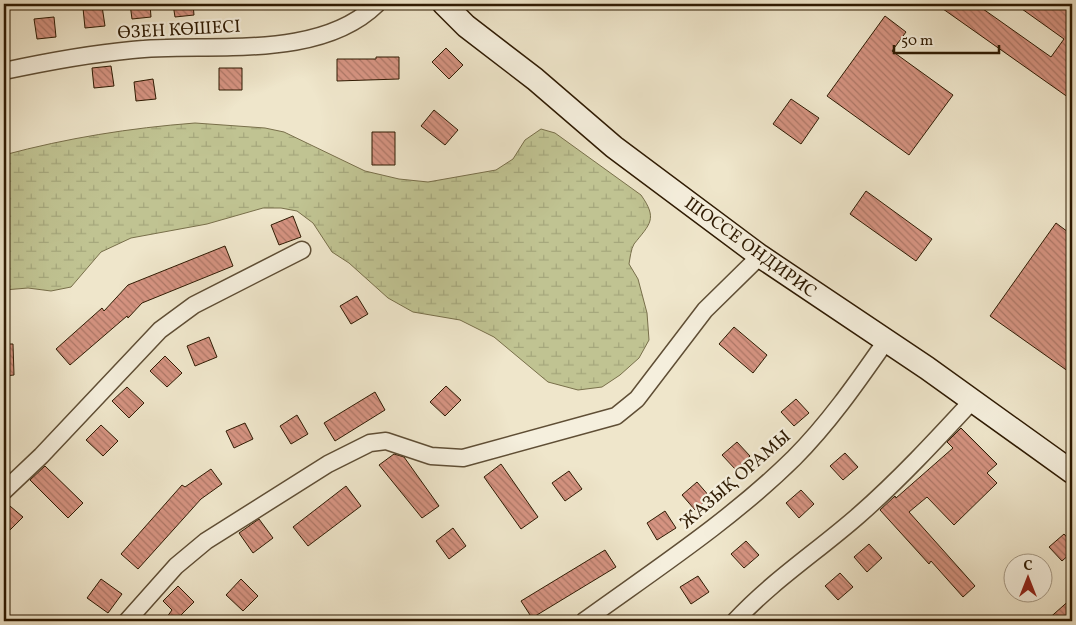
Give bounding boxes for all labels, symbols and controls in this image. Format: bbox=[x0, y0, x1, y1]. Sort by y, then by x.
street label: ӨЗЕН КӨШЕСІ bbox=[117, 15, 241, 46]
scale bar bbox=[894, 22, 998, 54]
text: 50 m bbox=[901, 31, 933, 52]
street label: ШОССЕ ОНДИРИС bbox=[679, 192, 821, 305]
street label: ЖАЗЫҚ ОРАМЫ bbox=[675, 425, 797, 535]
north arrow bbox=[1004, 552, 1054, 602]
text: С bbox=[1023, 557, 1033, 576]

